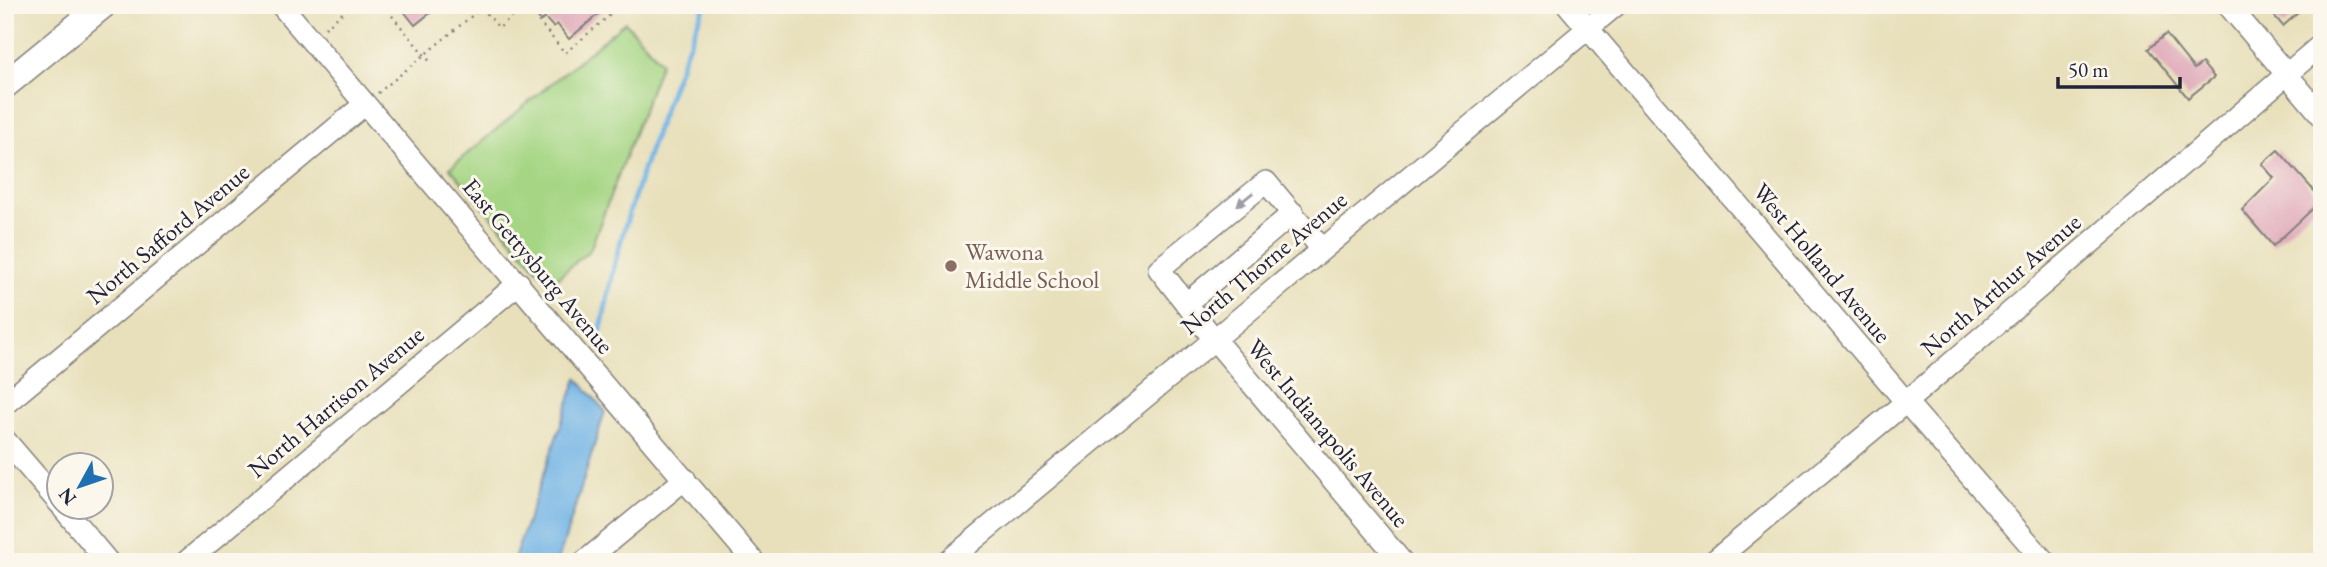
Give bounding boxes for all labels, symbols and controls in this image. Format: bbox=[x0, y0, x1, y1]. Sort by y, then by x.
scale bar bbox=[2058, 46, 2180, 90]
text: 50 m bbox=[2068, 56, 2109, 83]
street label: North Safford Avenue bbox=[80, 156, 255, 311]
street label: East Gettysburg Avenue bbox=[456, 171, 621, 360]
street label: West Holland Avenue bbox=[1746, 176, 1898, 349]
street label: North Thorne Avenue bbox=[1174, 184, 1353, 341]
one-way arrow bbox=[1237, 191, 1254, 206]
street label: North Arthur Avenue bbox=[1914, 207, 2087, 363]
place label: Wawona Middle School bbox=[965, 236, 1099, 295]
marker: Wawona Middle School bbox=[943, 258, 959, 274]
street label: North Harrison Avenue bbox=[241, 319, 430, 484]
street label: West Indianapolis Avenue bbox=[1240, 332, 1416, 533]
north arrow bbox=[46, 452, 116, 522]
text: N bbox=[52, 482, 82, 511]

